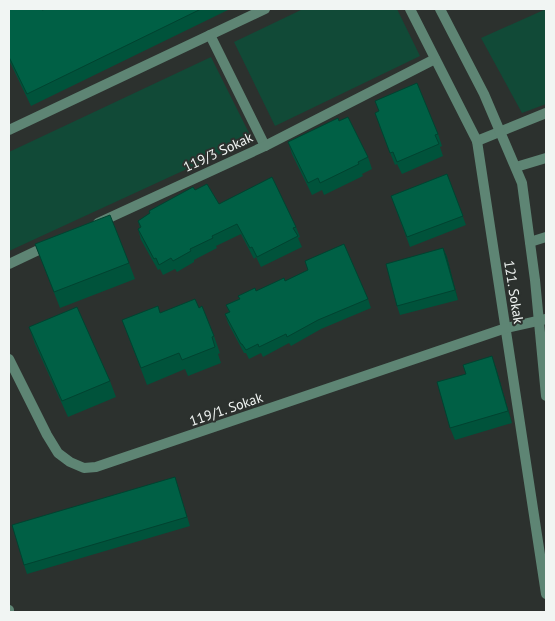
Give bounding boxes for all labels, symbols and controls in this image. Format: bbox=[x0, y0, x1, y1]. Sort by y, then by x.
street label: 119/3 Sokak bbox=[180, 128, 256, 176]
street label: 121. Sokak bbox=[500, 259, 528, 325]
street label: 119/1. Sokak bbox=[187, 388, 265, 430]

